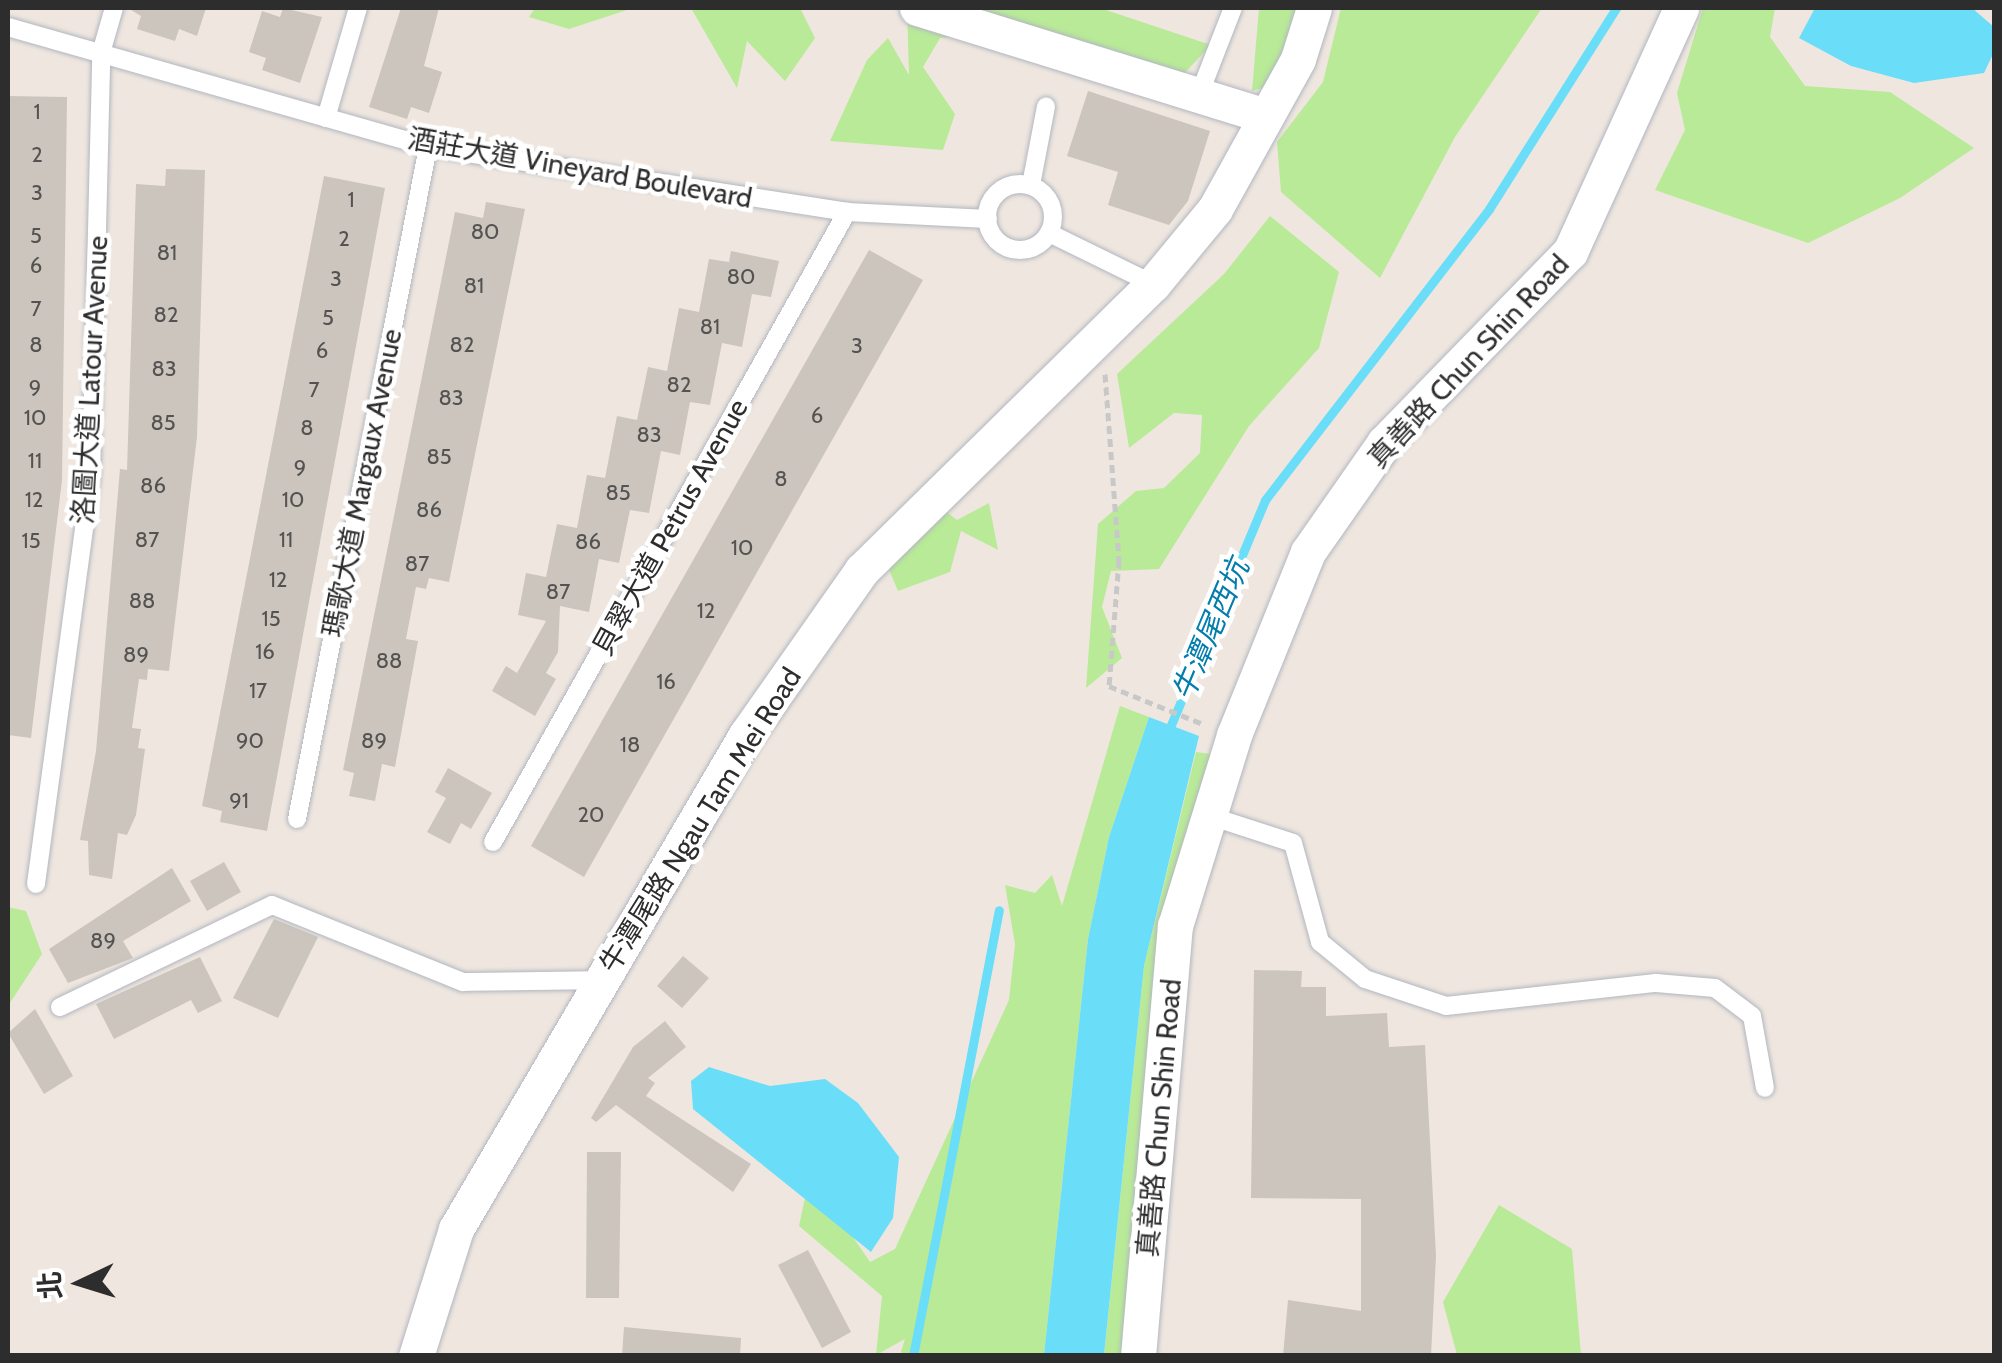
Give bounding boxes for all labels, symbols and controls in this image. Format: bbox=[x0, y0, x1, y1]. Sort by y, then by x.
house number: 1 bbox=[33, 99, 41, 125]
street label: 酒莊大道 Vineyard Boulevard bbox=[405, 121, 755, 215]
house number: 2 bbox=[31, 142, 43, 168]
house number: 3 bbox=[31, 180, 43, 206]
house number: 1 bbox=[347, 187, 355, 213]
house number: 80 bbox=[471, 219, 499, 245]
house number: 5 bbox=[30, 223, 42, 249]
house number: 2 bbox=[338, 226, 350, 252]
street label: 洛圖大道 Latour Avenue bbox=[66, 235, 114, 525]
house number: 81 bbox=[157, 240, 177, 266]
street label: 真善路 Chun Shin Road bbox=[1360, 247, 1576, 475]
house number: 6 bbox=[30, 253, 42, 279]
house number: 80 bbox=[727, 264, 755, 290]
house number: 3 bbox=[330, 266, 342, 292]
house number: 81 bbox=[464, 273, 484, 299]
house number: 7 bbox=[30, 296, 42, 322]
house number: 82 bbox=[154, 302, 178, 328]
house number: 5 bbox=[322, 305, 334, 331]
house number: 81 bbox=[700, 314, 720, 340]
street label: 瑪歌大道 Margaux Avenue bbox=[316, 326, 408, 640]
house number: 8 bbox=[29, 332, 43, 358]
house number: 82 bbox=[450, 332, 474, 358]
house number: 3 bbox=[851, 333, 863, 359]
house number: 6 bbox=[316, 338, 328, 364]
house number: 83 bbox=[151, 356, 177, 382]
house number: 82 bbox=[667, 372, 691, 398]
house number: 9 bbox=[29, 375, 41, 401]
house number: 7 bbox=[308, 377, 320, 403]
house number: 83 bbox=[438, 385, 464, 411]
street label: 貝翠大道 Petrus Avenue bbox=[586, 393, 754, 661]
house number: 6 bbox=[811, 403, 823, 429]
house number: 10 bbox=[24, 405, 46, 431]
house number: 85 bbox=[150, 410, 176, 436]
house number: 8 bbox=[300, 415, 314, 441]
house number: 83 bbox=[636, 422, 662, 448]
house number: 85 bbox=[426, 444, 452, 470]
house number: 11 bbox=[28, 448, 42, 474]
house number: 9 bbox=[294, 455, 306, 481]
house number: 8 bbox=[774, 466, 788, 492]
house number: 86 bbox=[140, 473, 166, 499]
house number: 85 bbox=[605, 480, 631, 506]
house number: 12 bbox=[25, 487, 43, 513]
house number: 10 bbox=[282, 487, 304, 513]
house number: 86 bbox=[416, 497, 442, 523]
house number: 87 bbox=[135, 527, 159, 553]
house number: 11 bbox=[279, 527, 293, 553]
house number: 15 bbox=[21, 528, 41, 554]
house number: 86 bbox=[575, 529, 601, 555]
house number: 10 bbox=[731, 535, 753, 561]
house number: 87 bbox=[405, 551, 429, 577]
water label: 牛潭尾西坑 bbox=[1165, 554, 1257, 706]
house number: 12 bbox=[269, 567, 287, 593]
house number: 87 bbox=[546, 579, 570, 605]
house number: 88 bbox=[129, 588, 155, 614]
house number: 12 bbox=[697, 598, 715, 624]
house number: 15 bbox=[261, 606, 281, 632]
house number: 16 bbox=[255, 639, 275, 665]
house number: 89 bbox=[123, 642, 149, 668]
house number: 88 bbox=[376, 648, 402, 674]
street label: 牛潭尾路 Ngau Tam Mei Road bbox=[592, 661, 808, 979]
house number: 16 bbox=[656, 669, 676, 695]
house number: 17 bbox=[249, 678, 267, 704]
house number: 90 bbox=[236, 728, 264, 754]
house number: 89 bbox=[361, 728, 387, 754]
house number: 18 bbox=[620, 732, 640, 758]
house number: 91 bbox=[229, 788, 249, 814]
house number: 20 bbox=[578, 802, 604, 828]
house number: 89 bbox=[90, 928, 116, 954]
street label: 真善路 Chun Shin Road bbox=[1130, 977, 1188, 1259]
north arrow bbox=[30, 1233, 130, 1333]
text: 北 bbox=[32, 1270, 68, 1300]

